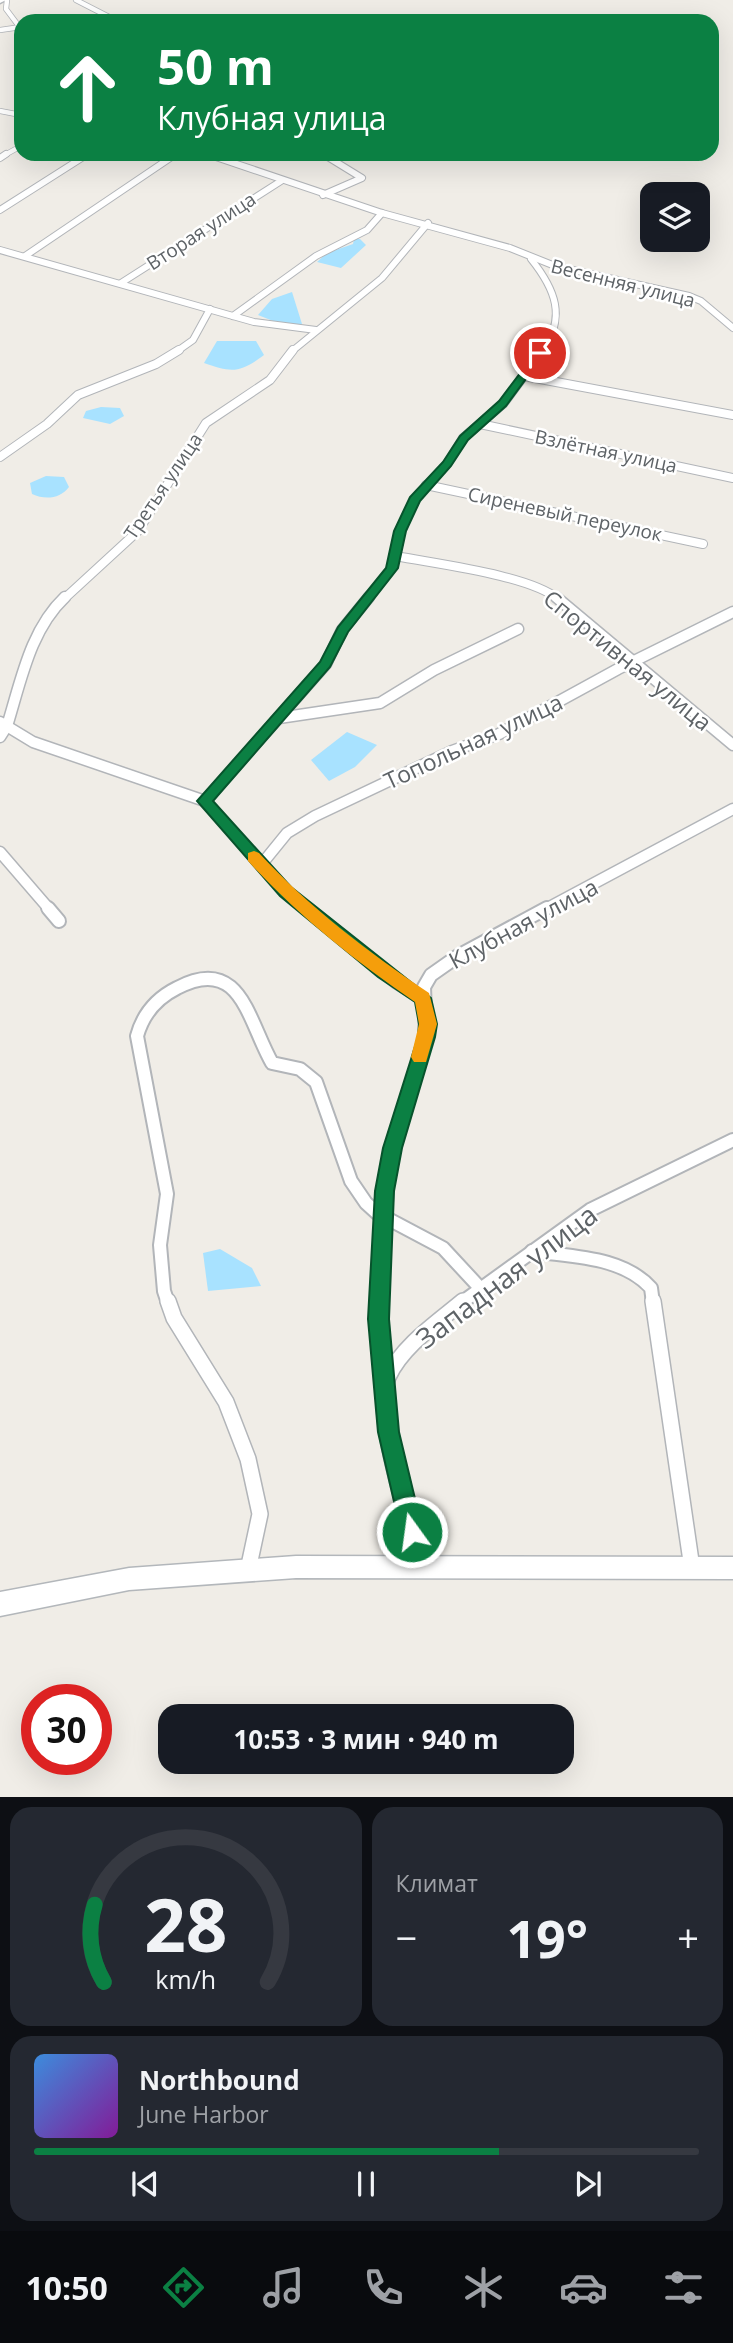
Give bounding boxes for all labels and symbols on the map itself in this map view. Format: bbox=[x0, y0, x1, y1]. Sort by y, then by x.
street label: Вторая улица bbox=[141, 186, 261, 276]
street label: Весенняя улица bbox=[548, 253, 698, 313]
pin bbox=[510, 323, 570, 383]
street label: Взлётная улица bbox=[532, 423, 680, 479]
street label: Третья улица bbox=[118, 428, 208, 544]
street label: Сиреневый переулок bbox=[465, 481, 665, 547]
street label: Спортивная улица bbox=[537, 582, 719, 738]
street label: Топольная улица bbox=[378, 686, 568, 796]
street label: Клубная улица bbox=[443, 870, 603, 976]
street label: Западная улица bbox=[408, 1195, 604, 1357]
position arrow bbox=[375, 1495, 449, 1569]
speed limit sign: 30 bbox=[21, 1684, 112, 1775]

